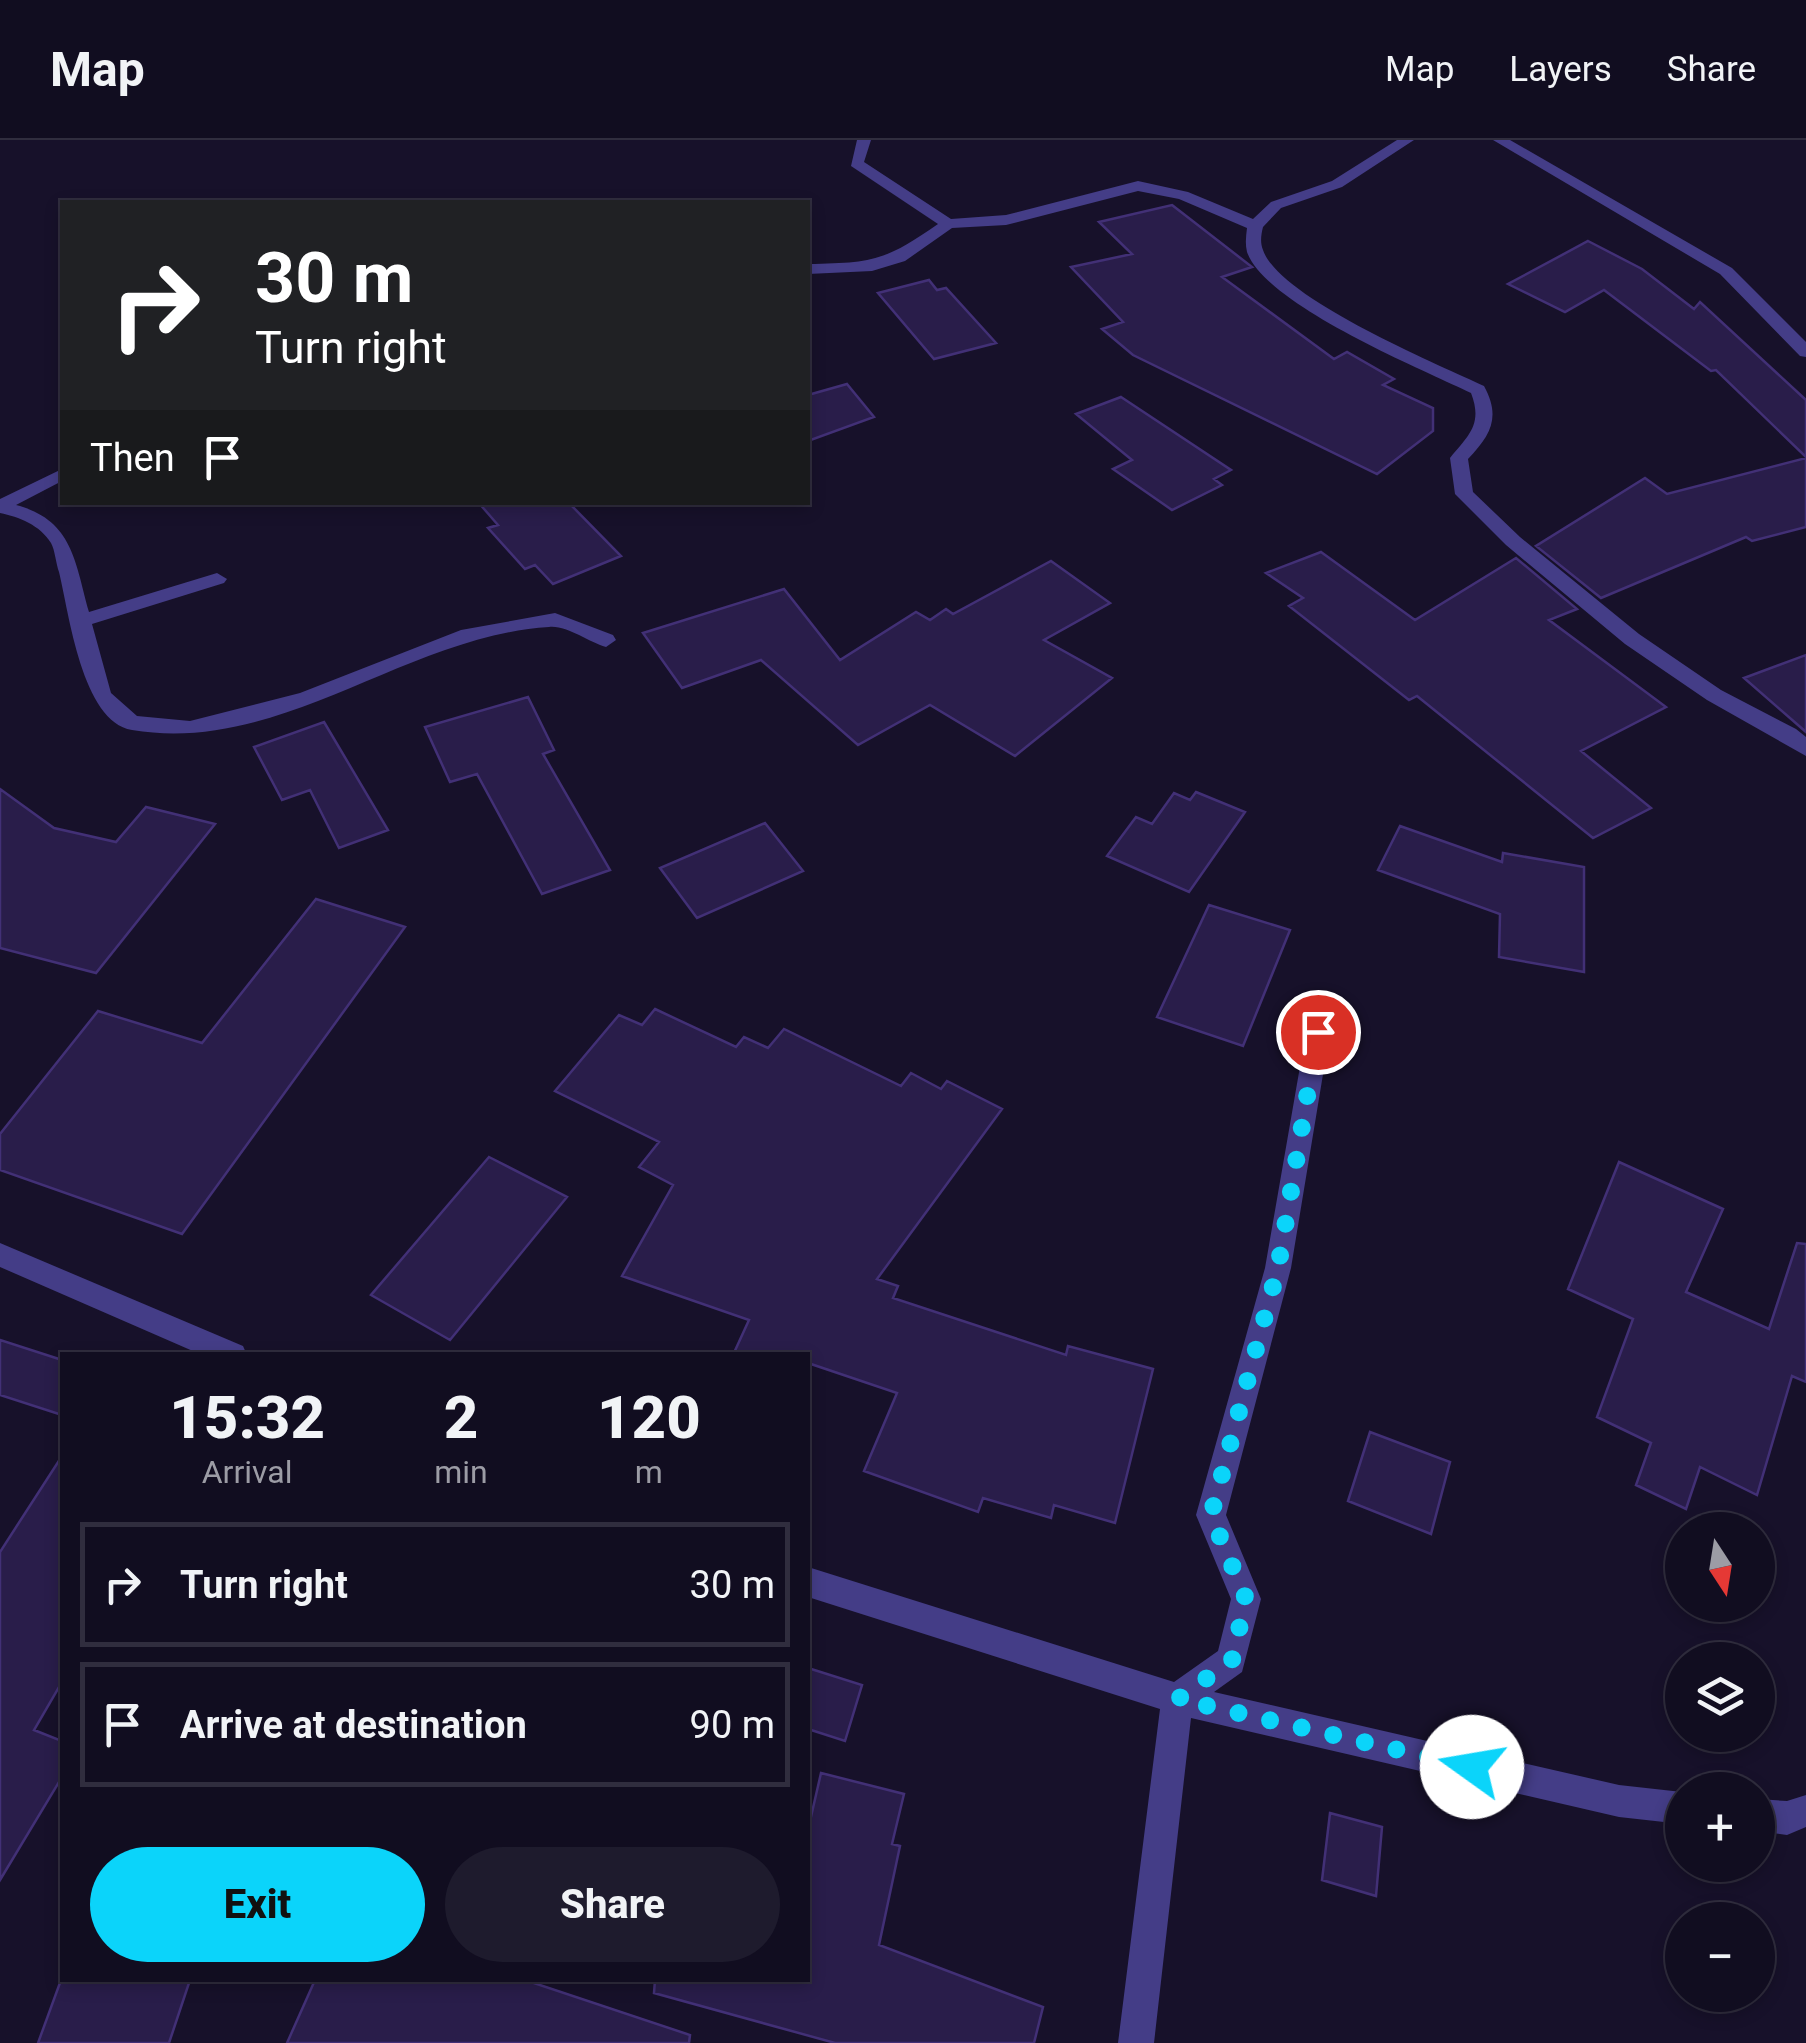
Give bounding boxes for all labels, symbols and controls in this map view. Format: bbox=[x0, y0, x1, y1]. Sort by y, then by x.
text: Map bbox=[50, 41, 145, 98]
text: Map bbox=[1385, 49, 1454, 90]
text: Layers bbox=[1509, 49, 1612, 90]
text: Share bbox=[1667, 49, 1756, 90]
text: 30 m bbox=[255, 237, 413, 319]
icon: right bbox=[90, 240, 220, 370]
text: Turn right bbox=[255, 321, 447, 374]
icon: arrive bbox=[195, 430, 250, 485]
text: Then bbox=[90, 436, 175, 480]
pin bbox=[1276, 990, 1361, 1075]
icon: arrive bbox=[1291, 1005, 1346, 1060]
text: 15:32 bbox=[169, 1382, 325, 1453]
text: 2 bbox=[444, 1382, 478, 1453]
text: 120 bbox=[597, 1382, 701, 1453]
text: Arrival bbox=[202, 1453, 293, 1491]
text: min bbox=[434, 1453, 488, 1491]
text: m bbox=[635, 1453, 663, 1491]
north arrow bbox=[1665, 1512, 1775, 1622]
map controls bbox=[1665, 1512, 1775, 2012]
icon: right bbox=[95, 1557, 150, 1612]
text: Turn right bbox=[180, 1563, 348, 1607]
text: 30 m bbox=[690, 1563, 775, 1607]
button: layers bbox=[1665, 1642, 1775, 1752]
icon: arrive bbox=[95, 1697, 150, 1752]
text: Arrive at destination bbox=[180, 1703, 527, 1747]
text: 90 m bbox=[690, 1703, 775, 1747]
position arrow bbox=[1420, 1715, 1524, 1819]
button: + bbox=[1665, 1772, 1775, 1882]
button: Exit bbox=[90, 1847, 425, 1962]
button: Share bbox=[445, 1847, 780, 1962]
button: − bbox=[1665, 1902, 1775, 2012]

